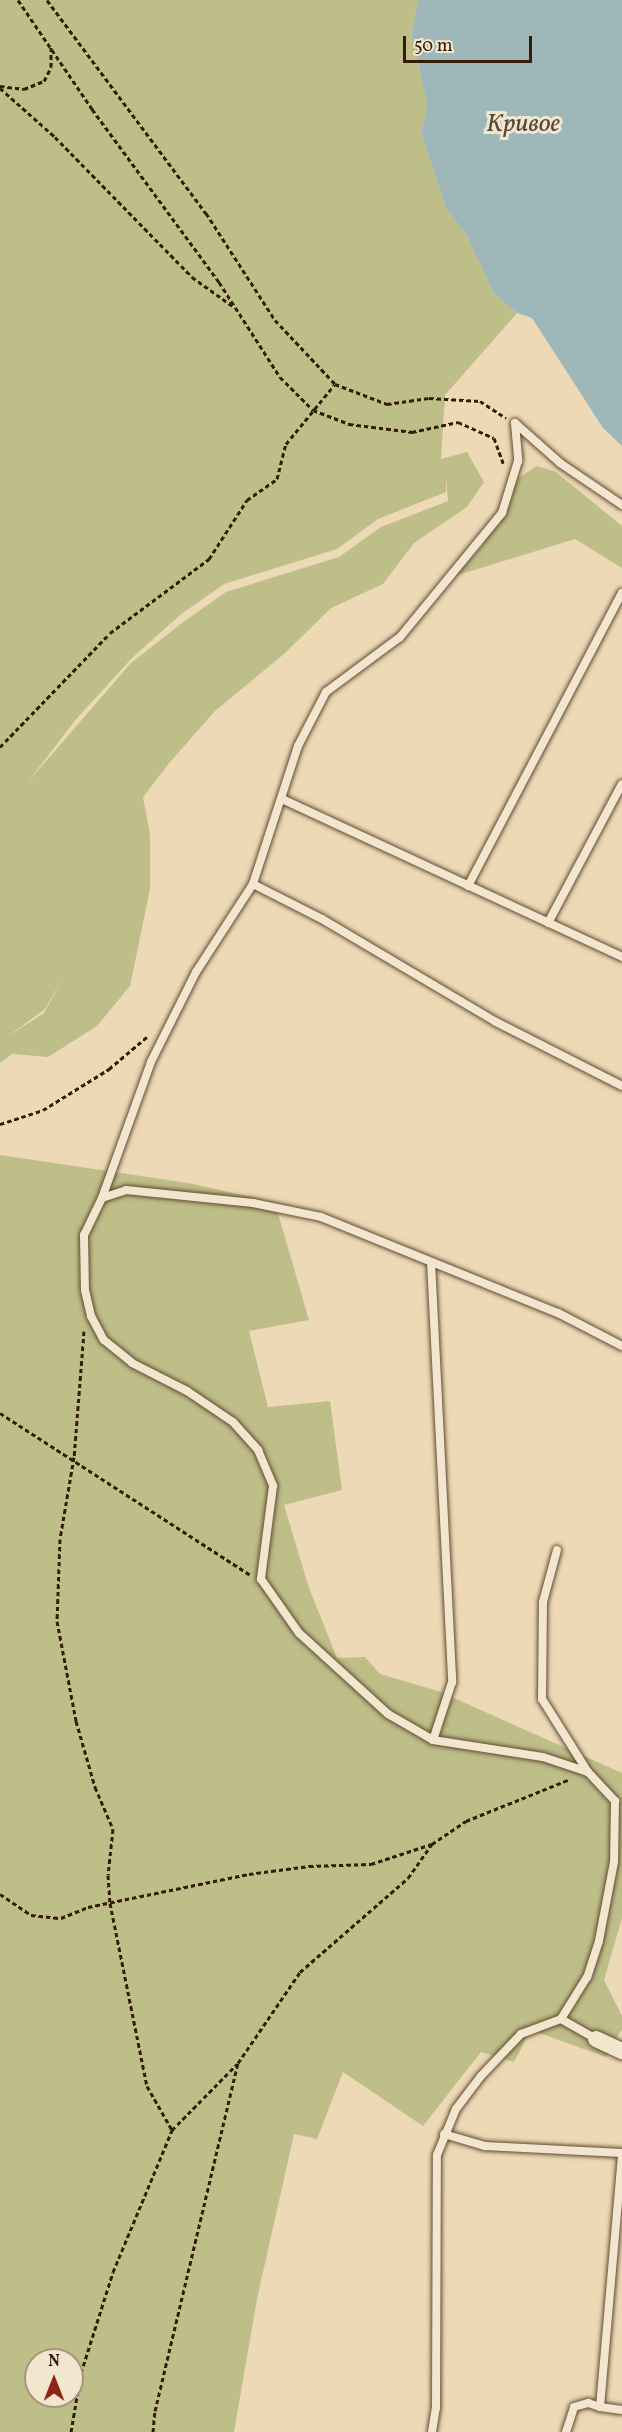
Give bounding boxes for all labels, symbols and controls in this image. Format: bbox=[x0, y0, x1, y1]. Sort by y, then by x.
scale bar bbox=[406, 24, 535, 62]
text: 50 m bbox=[414, 34, 453, 59]
water label: Кривое bbox=[486, 109, 560, 141]
north arrow bbox=[24, 2348, 84, 2408]
text: N bbox=[48, 2351, 60, 2373]

